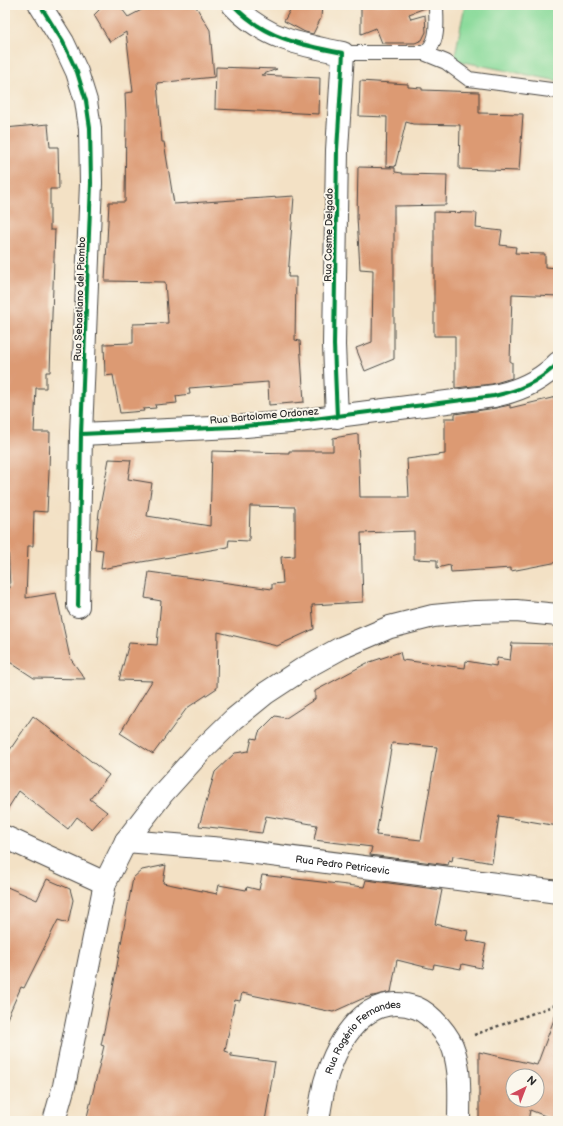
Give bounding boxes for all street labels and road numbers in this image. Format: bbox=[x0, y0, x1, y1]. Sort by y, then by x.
street label: Rua Cosme Delgado bbox=[322, 188, 336, 282]
street label: Rua Sebastiano del Piombo bbox=[72, 236, 88, 362]
street label: Rua Bartolome Ordonez bbox=[209, 405, 319, 427]
street label: Rua Pedro Petricevic bbox=[295, 853, 390, 877]
street label: Rua Rogério Fernandes bbox=[323, 999, 401, 1076]

